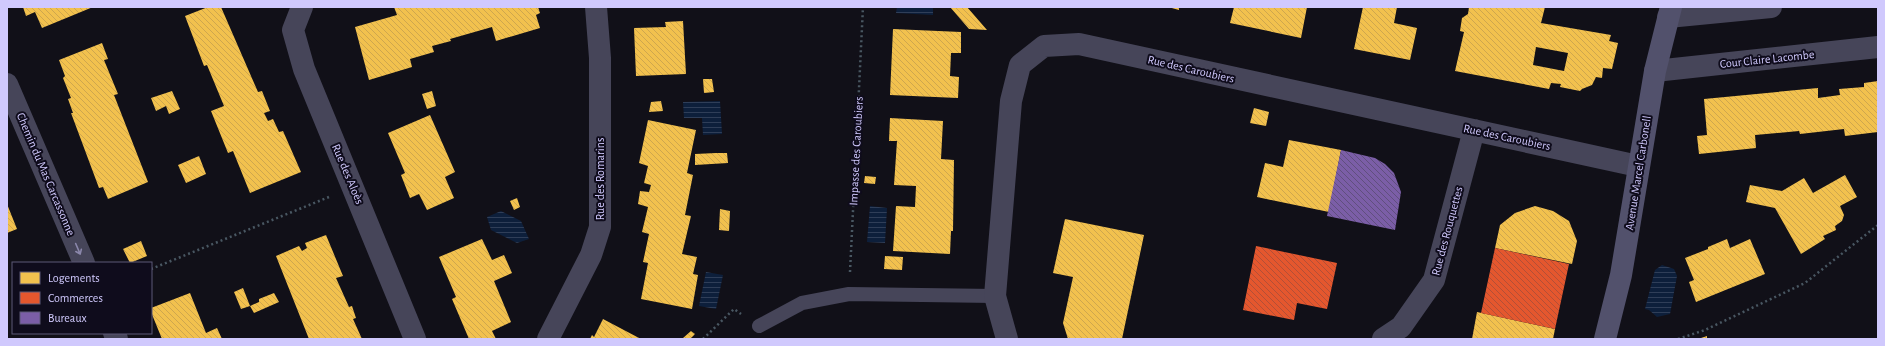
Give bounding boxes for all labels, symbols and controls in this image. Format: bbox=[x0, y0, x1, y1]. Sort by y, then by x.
street label: Cour Claire Lacombe bbox=[1719, 48, 1815, 70]
street label: Rue des Caroubiers bbox=[1146, 53, 1236, 85]
street label: Impasse des Caroubiers bbox=[847, 96, 865, 206]
street label: Chemin du Mas Carcassonne bbox=[15, 111, 77, 237]
street label: Avenue Marcel Carbonell bbox=[1623, 115, 1653, 231]
street label: Rue des Caroubiers bbox=[1462, 122, 1552, 152]
street label: Rue des Romarins bbox=[594, 138, 606, 220]
street label: Rue des Aloès bbox=[330, 142, 366, 206]
street label: Rue des Rouquettes bbox=[1429, 185, 1465, 277]
one-way arrow bbox=[75, 242, 82, 254]
legend bbox=[12, 262, 152, 334]
text: Logements bbox=[48, 272, 100, 284]
text: Commerces bbox=[48, 292, 103, 304]
text: Bureaux bbox=[48, 312, 87, 324]

